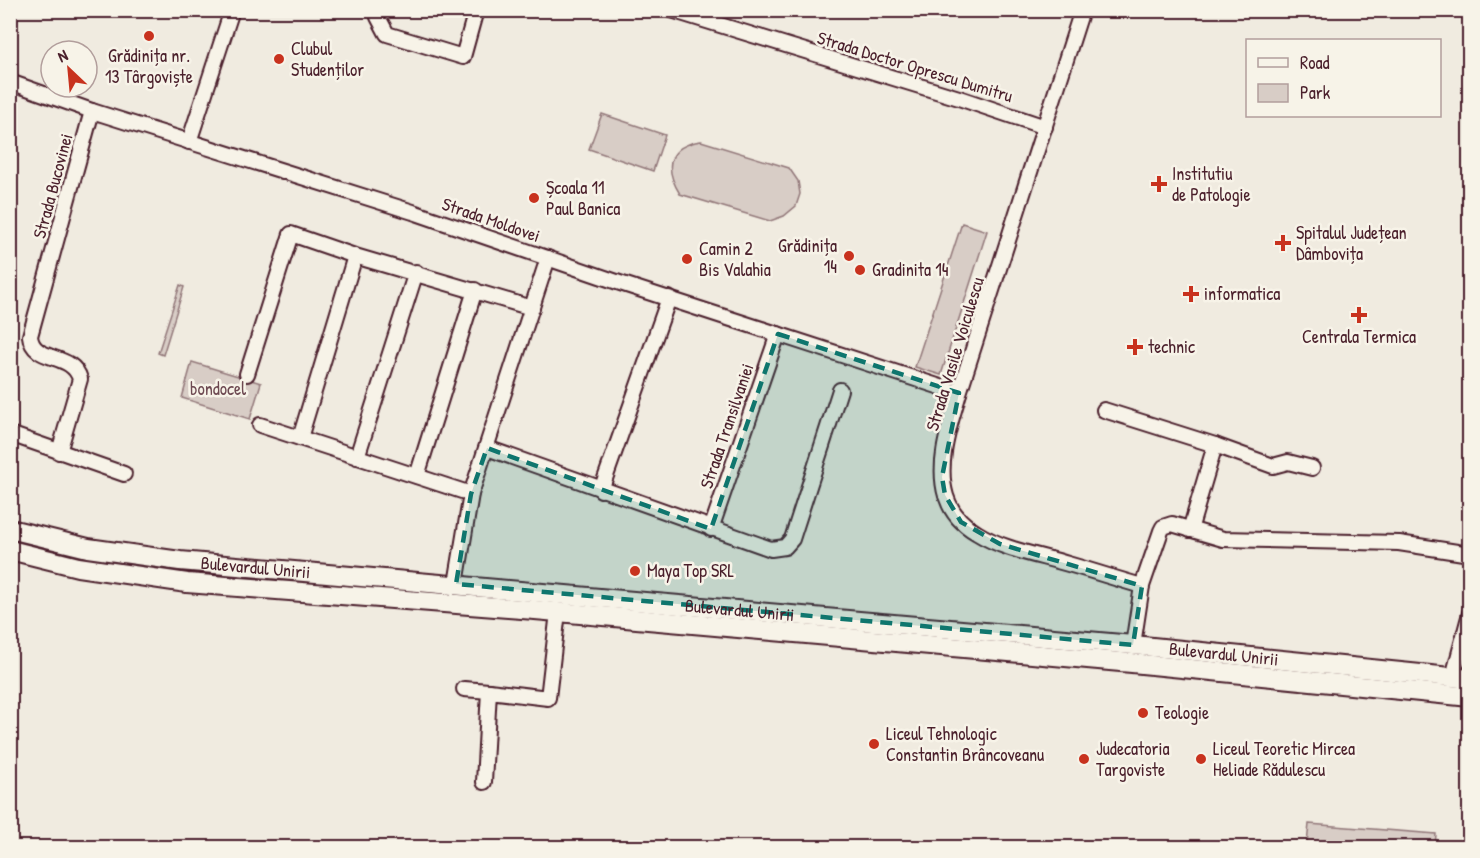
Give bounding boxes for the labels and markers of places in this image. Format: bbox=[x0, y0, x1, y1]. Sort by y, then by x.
marker: Grădinița nr. 13 Târgoviște bbox=[142, 29, 156, 43]
place label: Clubul Studenților bbox=[291, 36, 364, 82]
place label: Grădinița nr. 13 Târgoviște bbox=[105, 43, 193, 89]
marker: Clubul Studenților bbox=[272, 52, 286, 66]
place label: Institutiu de Patologie bbox=[1172, 161, 1251, 207]
place label: Școala 11 Paul Banica bbox=[546, 175, 620, 221]
marker: Institutiu de Patologie bbox=[1150, 175, 1168, 193]
marker: Școala 11 Paul Banica bbox=[527, 191, 541, 205]
place label: Spitalul Județean Dâmbovița bbox=[1296, 220, 1407, 266]
place label: Grădinița 14 bbox=[778, 233, 837, 279]
marker: Spitalul Județean Dâmbovița bbox=[1274, 234, 1292, 252]
place label: Camin 2 Bis Valahia bbox=[699, 236, 771, 282]
marker: Grădinița 14 bbox=[842, 249, 856, 263]
marker: Camin 2 Bis Valahia bbox=[680, 252, 694, 266]
place label: Gradinita 14 bbox=[872, 257, 949, 282]
marker: Gradinita 14 bbox=[853, 263, 867, 277]
place label: informatica bbox=[1204, 281, 1280, 306]
marker: informatica bbox=[1182, 285, 1200, 303]
marker: Centrala Termica bbox=[1350, 306, 1368, 324]
place label: Centrala Termica bbox=[1302, 324, 1416, 349]
place label: technic bbox=[1148, 334, 1195, 359]
marker: technic bbox=[1126, 338, 1144, 356]
place label: Maya Top SRL bbox=[647, 558, 735, 583]
marker: Maya Top SRL bbox=[628, 564, 642, 578]
place label: Teologie bbox=[1155, 700, 1209, 725]
marker: Teologie bbox=[1136, 706, 1150, 720]
place label: Liceul Tehnologic Constantin Brâncoveanu bbox=[886, 721, 1044, 767]
place label: Judecatoria Targoviste bbox=[1096, 736, 1170, 782]
place label: Liceul Teoretic Mircea Heliade Rădulescu bbox=[1213, 736, 1355, 782]
marker: Liceul Tehnologic Constantin Brâncoveanu bbox=[867, 737, 881, 751]
marker: Judecatoria Targoviste bbox=[1077, 752, 1091, 766]
marker: Liceul Teoretic Mircea Heliade Rădulescu bbox=[1194, 752, 1208, 766]

